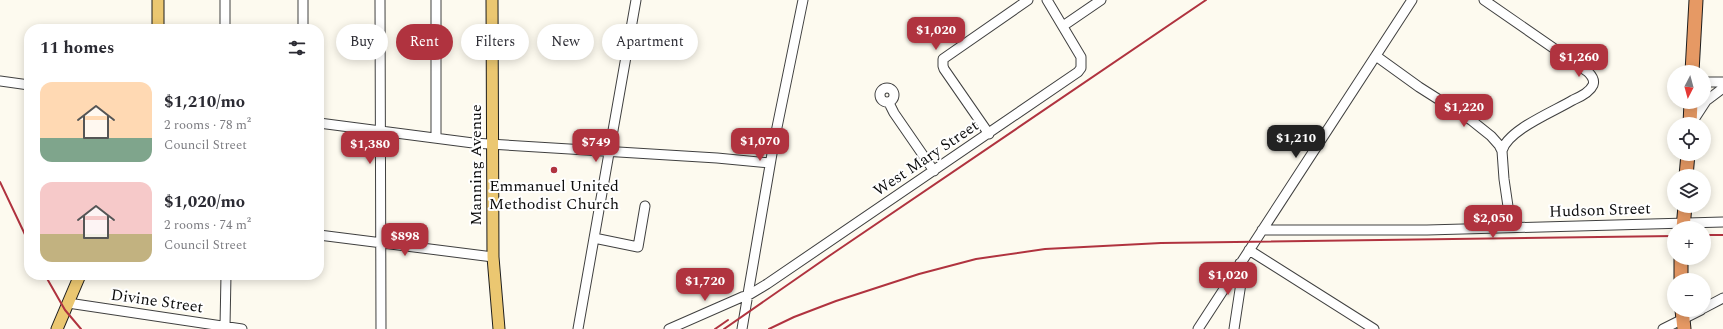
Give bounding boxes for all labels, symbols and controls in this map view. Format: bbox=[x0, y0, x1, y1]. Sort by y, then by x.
pin: $1,020 bbox=[903, 17, 969, 51]
text: $1,020 bbox=[916, 20, 956, 40]
chip: Buy bbox=[336, 24, 388, 60]
chip: Rent bbox=[396, 24, 453, 60]
chip: Filters bbox=[461, 24, 529, 60]
chip: New bbox=[537, 24, 594, 60]
chip: Apartment bbox=[602, 24, 698, 60]
text: 11 homes bbox=[40, 35, 114, 61]
icon: filters bbox=[286, 37, 308, 59]
pin: $1,260 bbox=[1546, 44, 1612, 78]
text: $1,260 bbox=[1559, 47, 1599, 67]
north arrow bbox=[1667, 65, 1711, 109]
map controls bbox=[1667, 65, 1711, 317]
text: $1,210/mo bbox=[164, 89, 245, 115]
pin: $1,220 bbox=[1431, 94, 1497, 128]
text: $1,220 bbox=[1444, 97, 1484, 117]
icon: home bbox=[72, 98, 120, 146]
street label: Manning Avenue bbox=[464, 104, 488, 226]
street label: West Mary Street bbox=[868, 114, 984, 202]
text: 2 rooms · 78 m² bbox=[164, 115, 251, 135]
button: locate bbox=[1667, 117, 1711, 161]
pin: $1,210 bbox=[1263, 125, 1329, 159]
pin: $1,070 bbox=[727, 128, 793, 162]
text: $1,210 bbox=[1276, 128, 1316, 148]
pin: $749 bbox=[572, 129, 620, 163]
pin: $1,380 bbox=[337, 131, 403, 165]
text: $1,070 bbox=[740, 131, 780, 151]
text: $749 bbox=[581, 132, 611, 152]
text: $1,380 bbox=[350, 134, 390, 154]
text: Council Street bbox=[164, 135, 247, 155]
marker: Emmanuel United Methodist Church bbox=[549, 165, 559, 175]
button: layers bbox=[1667, 169, 1711, 213]
place label: Emmanuel United Methodist Church bbox=[489, 174, 619, 216]
text: $1,020/mo bbox=[164, 189, 245, 215]
street label: Hudson Street bbox=[1549, 196, 1652, 224]
icon: home bbox=[72, 198, 120, 246]
pin: $2,050 bbox=[1460, 205, 1526, 239]
text: $2,050 bbox=[1473, 208, 1513, 228]
text: 2 rooms · 74 m² bbox=[164, 215, 251, 235]
button: + bbox=[1667, 221, 1711, 265]
pin: $898 bbox=[381, 223, 429, 257]
text: $898 bbox=[390, 226, 420, 246]
text: Council Street bbox=[164, 235, 247, 255]
pin: $1,020 bbox=[1195, 262, 1261, 296]
text: $1,020 bbox=[1208, 265, 1248, 285]
pin: $1,720 bbox=[672, 268, 738, 302]
text: $1,720 bbox=[685, 271, 725, 291]
button: − bbox=[1667, 273, 1711, 317]
street label: Divine Street bbox=[109, 283, 205, 319]

